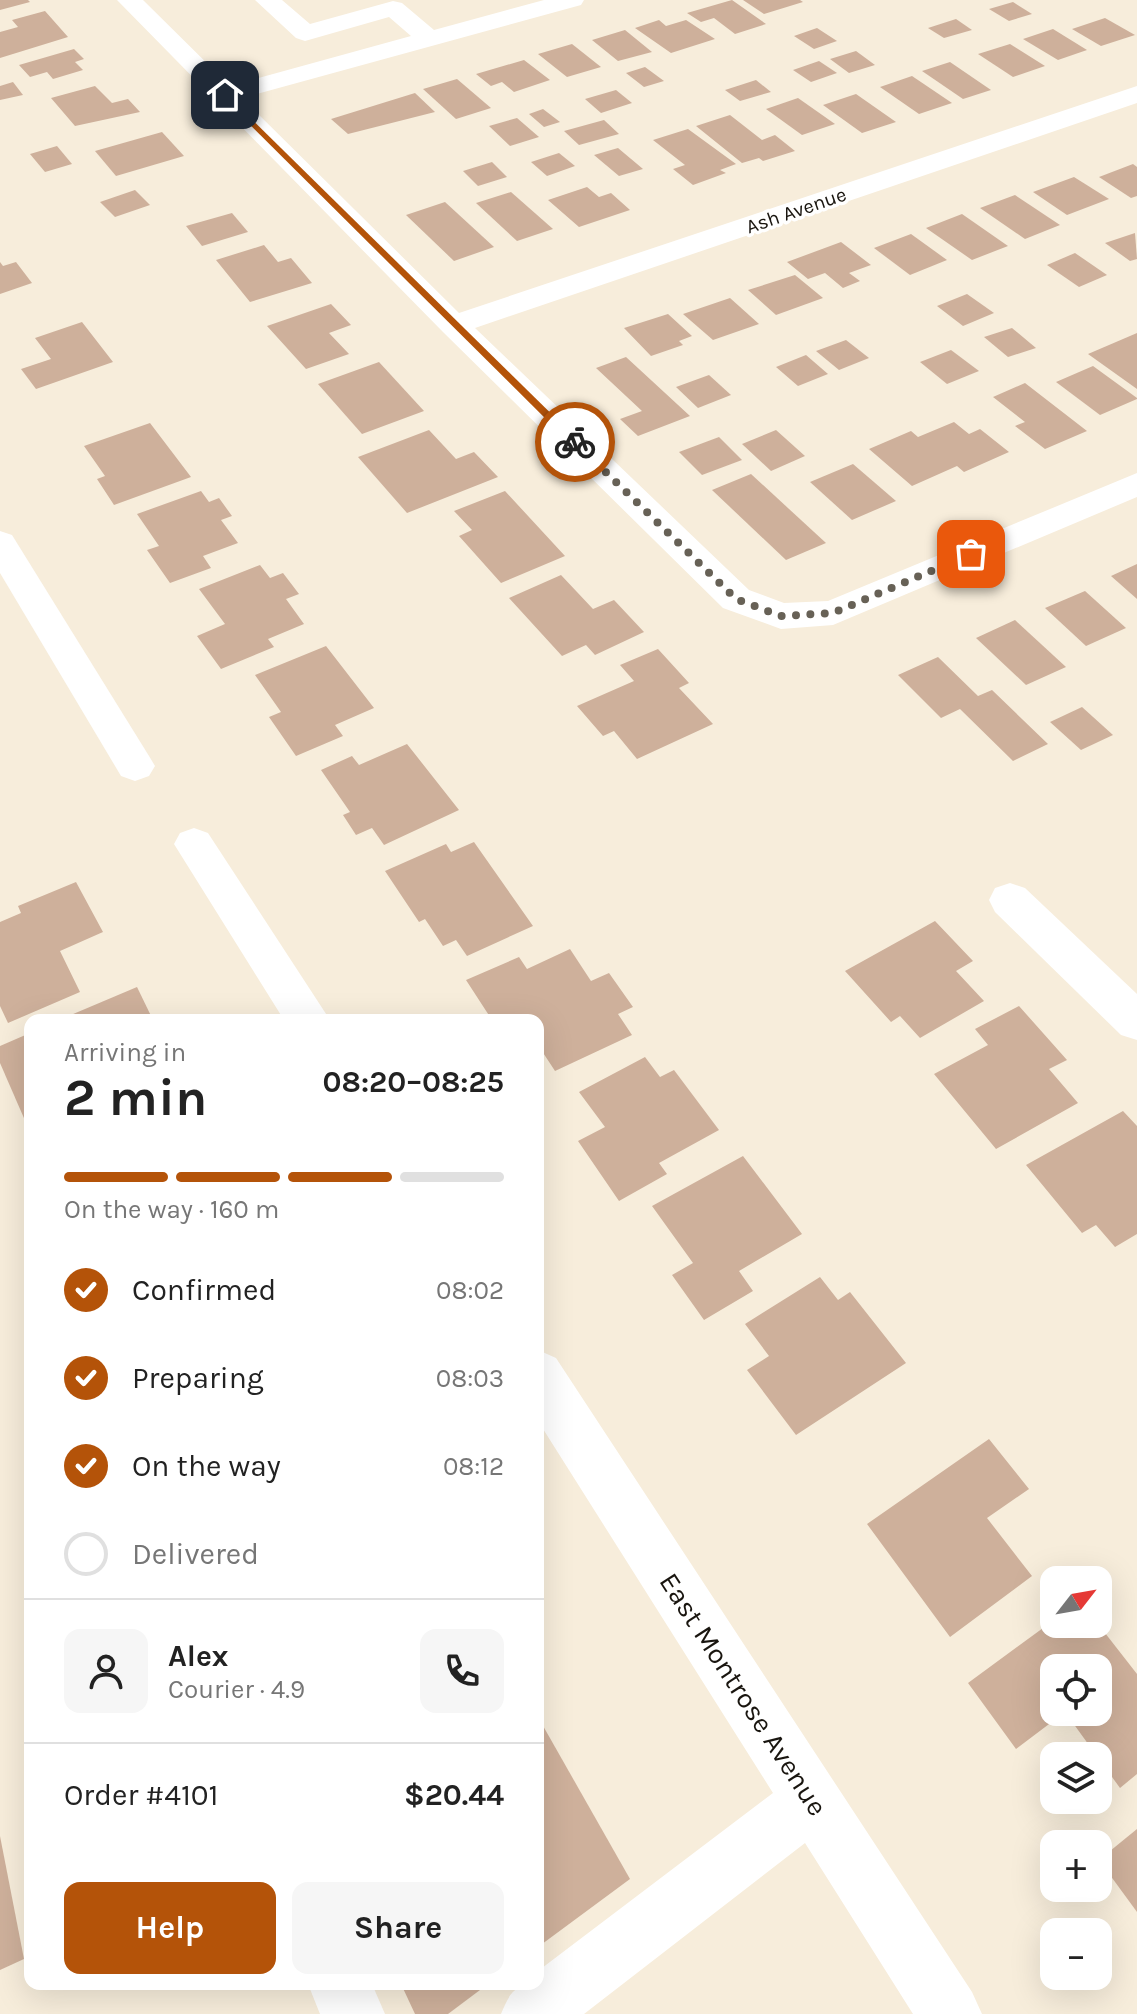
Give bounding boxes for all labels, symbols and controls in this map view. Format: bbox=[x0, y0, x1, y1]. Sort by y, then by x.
pin bbox=[191, 61, 259, 129]
icon: home bbox=[203, 73, 247, 117]
street label: Ash Avenue bbox=[743, 183, 849, 238]
courier bbox=[535, 402, 615, 482]
icon: bike bbox=[553, 420, 597, 464]
pin bbox=[937, 520, 1005, 588]
icon: bag bbox=[949, 532, 993, 576]
text: Arriving in bbox=[64, 1037, 186, 1068]
text: 08:20–08:25 bbox=[323, 1064, 504, 1100]
text: 2 min bbox=[64, 1067, 207, 1128]
text: On the way · 160 m bbox=[64, 1194, 279, 1225]
icon: check bbox=[64, 1268, 108, 1312]
text: Confirmed bbox=[132, 1272, 276, 1308]
text: 08:02 bbox=[436, 1275, 504, 1306]
icon: check bbox=[64, 1356, 108, 1400]
text: Preparing bbox=[132, 1360, 264, 1396]
text: 08:03 bbox=[436, 1363, 504, 1394]
icon: check bbox=[64, 1444, 108, 1488]
text: On the way bbox=[132, 1448, 281, 1484]
text: 08:12 bbox=[443, 1451, 504, 1482]
text: Delivered bbox=[132, 1536, 259, 1572]
north arrow bbox=[1040, 1566, 1112, 1638]
map controls bbox=[1040, 1566, 1112, 1990]
street label: East Montrose Avenue bbox=[653, 1567, 834, 1822]
button: person bbox=[64, 1629, 148, 1713]
button: phone bbox=[420, 1629, 504, 1713]
text: Alex bbox=[168, 1638, 228, 1674]
button: locate bbox=[1040, 1654, 1112, 1726]
text: Courier · 4.9 bbox=[168, 1674, 305, 1705]
button: layers bbox=[1040, 1742, 1112, 1814]
text: Order #4101 bbox=[64, 1777, 219, 1813]
text: $20.44 bbox=[404, 1777, 504, 1813]
button: + bbox=[1040, 1830, 1112, 1902]
button: Help bbox=[64, 1882, 276, 1974]
button: Share bbox=[292, 1882, 504, 1974]
button: − bbox=[1040, 1918, 1112, 1990]

